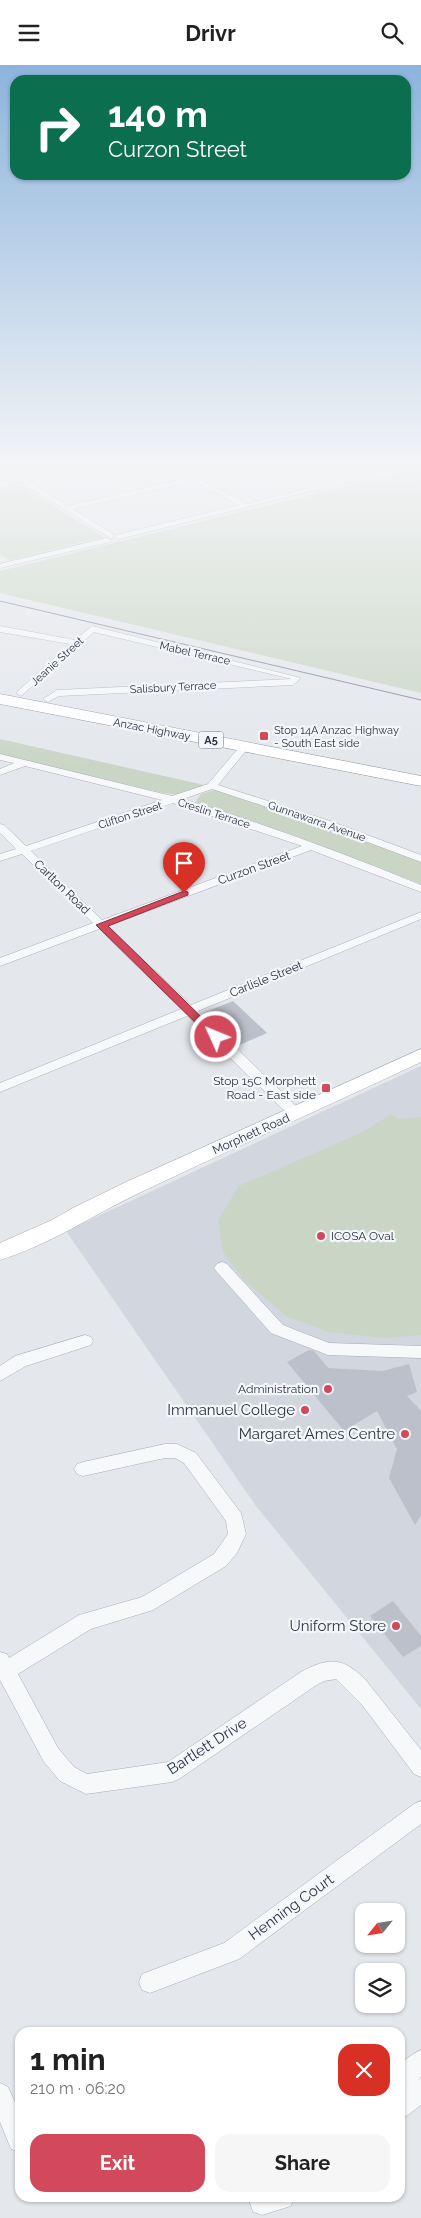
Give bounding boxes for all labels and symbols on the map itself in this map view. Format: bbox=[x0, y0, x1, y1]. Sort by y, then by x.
street label: Jeanie Street bbox=[28, 634, 87, 688]
street label: Mabel Terrace bbox=[158, 639, 232, 668]
street label: Salisbury Terrace bbox=[129, 679, 217, 696]
street label: Anzac Highway bbox=[112, 716, 192, 743]
place label: Stop 14A Anzac Highway - South East side bbox=[274, 724, 399, 750]
marker: Stop 14A Anzac Highway - South East side bbox=[258, 730, 270, 742]
road number: A5 bbox=[198, 731, 224, 749]
street label: Creslin Terrace bbox=[176, 796, 252, 831]
street label: Clifton Street bbox=[97, 799, 164, 832]
street label: Gunnawarra Avenue bbox=[266, 799, 368, 844]
pin bbox=[163, 842, 205, 893]
street label: Curzon Street bbox=[216, 848, 292, 888]
street label: Carlton Road bbox=[31, 857, 93, 917]
street label: Carlisle Street bbox=[228, 958, 304, 1000]
position arrow bbox=[189, 1010, 241, 1062]
place label: Stop 15C Morphett Road - East side bbox=[213, 1074, 316, 1102]
marker: Stop 15C Morphett Road - East side bbox=[320, 1082, 332, 1094]
street label: Morphett Road bbox=[210, 1111, 292, 1157]
place label: ICOSA Oval bbox=[331, 1229, 395, 1243]
marker: ICOSA Oval bbox=[315, 1230, 327, 1242]
place label: Administration bbox=[238, 1382, 318, 1396]
marker: Administration bbox=[322, 1383, 334, 1395]
place label: Immanuel College bbox=[167, 1401, 295, 1419]
marker: Immanuel College bbox=[299, 1404, 311, 1416]
place label: Margaret Ames Centre bbox=[239, 1425, 395, 1443]
marker: Margaret Ames Centre bbox=[399, 1428, 411, 1440]
place label: Uniform Store bbox=[290, 1617, 386, 1635]
marker: Uniform Store bbox=[390, 1620, 402, 1632]
street label: Bartlett Drive bbox=[164, 1714, 250, 1778]
street label: Henning Court bbox=[245, 1870, 337, 1944]
north arrow bbox=[355, 1903, 405, 1953]

